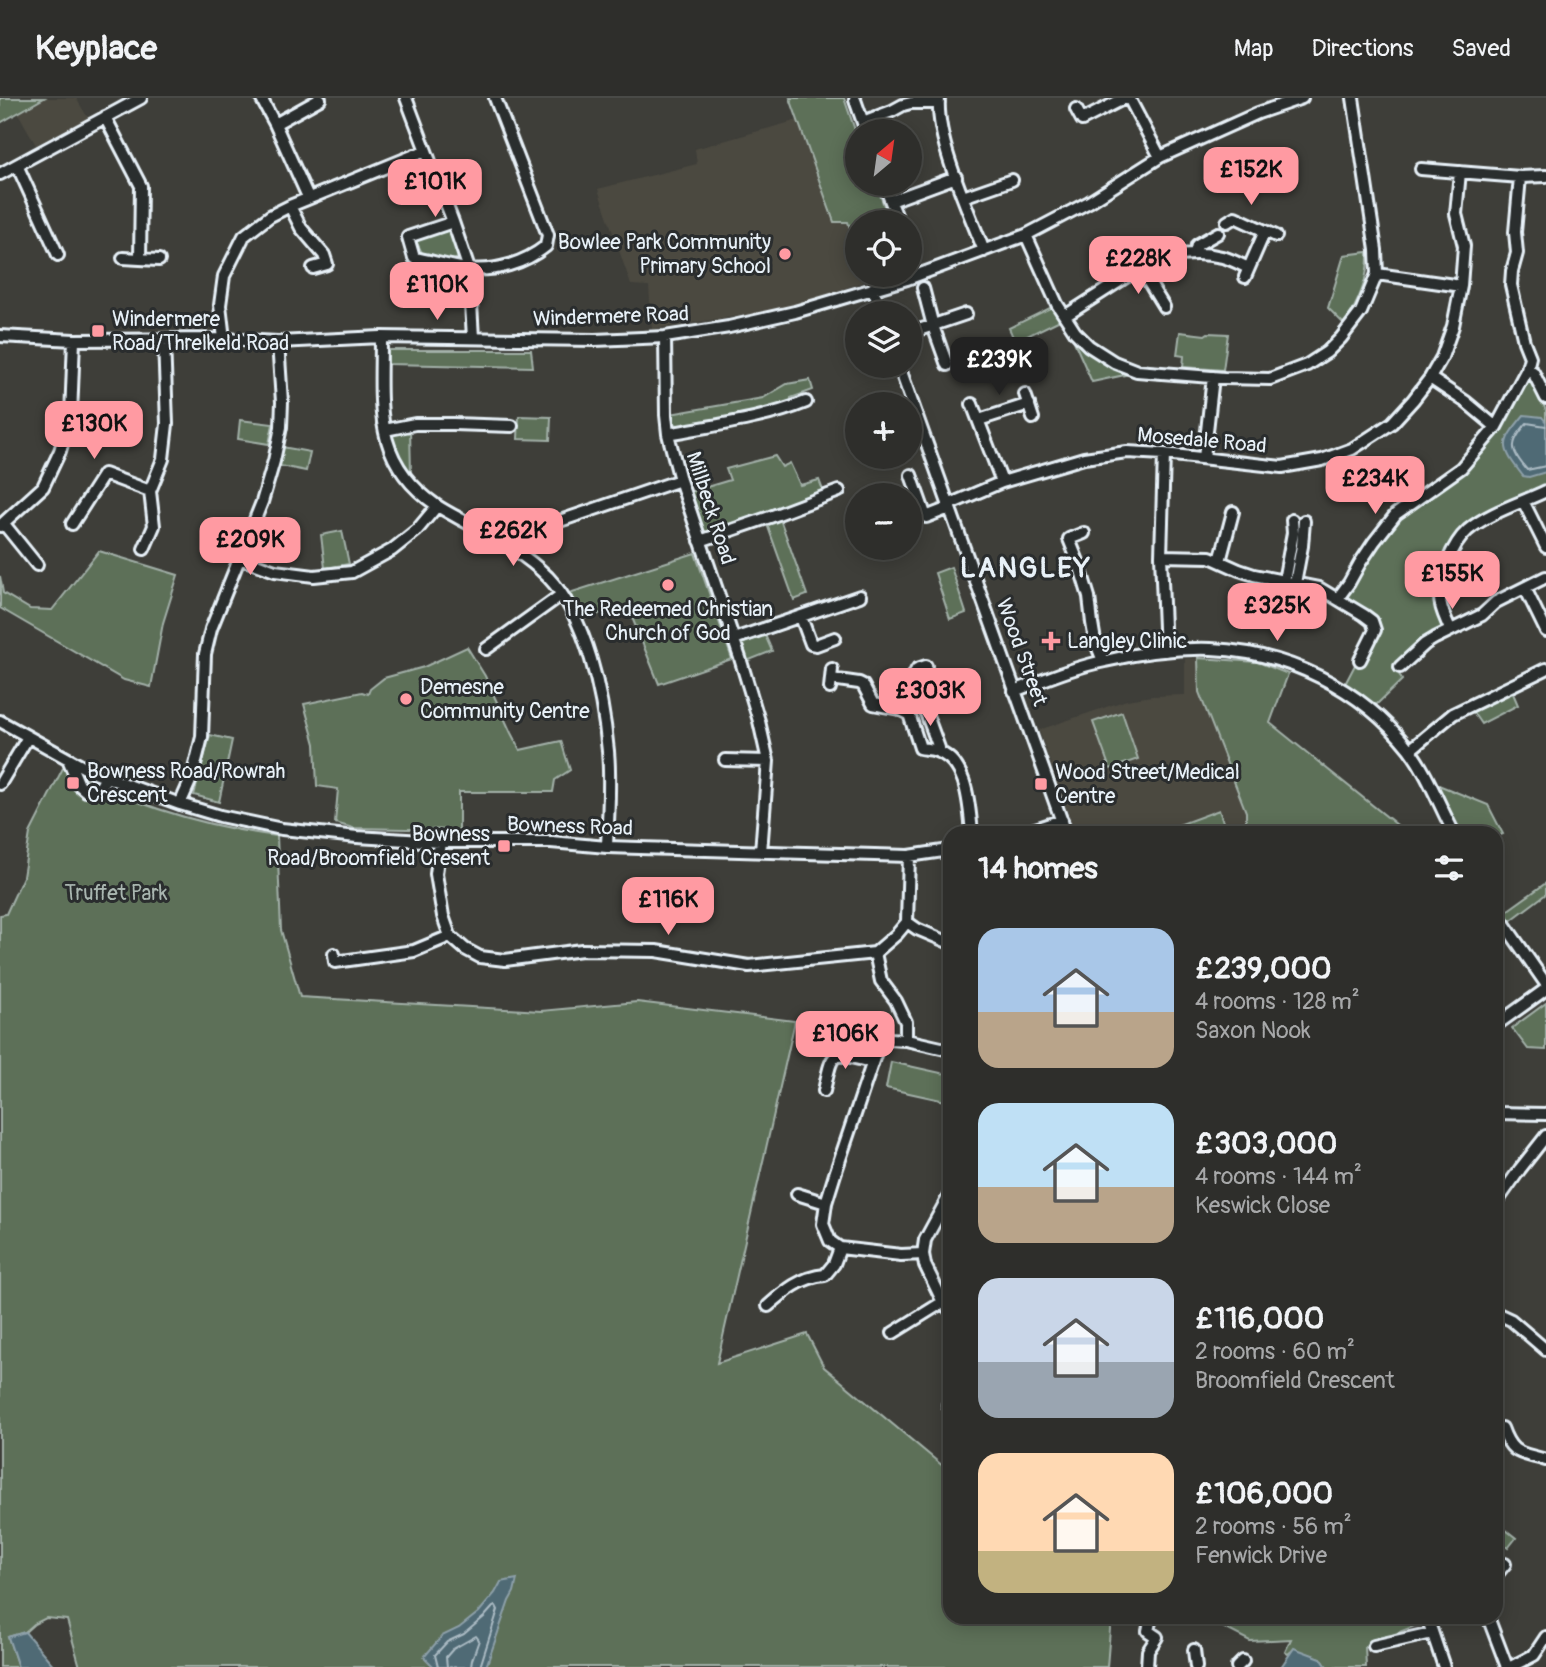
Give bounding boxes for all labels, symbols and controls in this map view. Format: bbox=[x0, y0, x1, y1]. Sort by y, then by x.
text: Keyplace bbox=[35, 28, 157, 69]
text: Map bbox=[1234, 34, 1274, 63]
text: Directions bbox=[1312, 34, 1413, 63]
text: Saved bbox=[1451, 34, 1511, 63]
north arrow bbox=[845, 119, 922, 196]
map controls bbox=[845, 119, 922, 560]
pin: £152K bbox=[1202, 148, 1300, 207]
text: £152K bbox=[1220, 155, 1282, 184]
pin: £101K bbox=[386, 159, 484, 219]
text: £101K bbox=[404, 167, 466, 196]
button: locate bbox=[845, 210, 922, 287]
place label: Bowlee Park Community Primary School bbox=[558, 229, 771, 280]
pin: £228K bbox=[1089, 236, 1187, 296]
text: £228K bbox=[1105, 244, 1171, 273]
marker: Bowlee Park Community Primary School bbox=[777, 246, 793, 262]
pin: £110K bbox=[388, 262, 486, 322]
text: £110K bbox=[406, 270, 468, 299]
street label: Windermere Road bbox=[533, 300, 690, 333]
button: layers bbox=[845, 301, 922, 378]
place label: Windermere Road/Threlkeld Road bbox=[112, 306, 289, 357]
marker: Windermere Road/Threlkeld Road bbox=[90, 323, 106, 339]
pin: £239K bbox=[950, 338, 1048, 397]
text: £239K bbox=[966, 345, 1032, 374]
button: + bbox=[845, 392, 922, 469]
pin: £130K bbox=[45, 402, 143, 461]
text: £130K bbox=[61, 409, 127, 438]
street label: Mosedale Road bbox=[1136, 421, 1268, 460]
street label: Millbeck Road bbox=[680, 448, 741, 568]
pin: £234K bbox=[1326, 456, 1424, 516]
text: £234K bbox=[1342, 464, 1409, 493]
button: − bbox=[845, 483, 922, 560]
pin: £262K bbox=[464, 508, 562, 568]
text: £262K bbox=[479, 516, 547, 545]
pin: £209K bbox=[201, 518, 299, 577]
text: £209K bbox=[215, 525, 285, 554]
district label: LANGLEY bbox=[960, 551, 1092, 586]
pin: £155K bbox=[1403, 552, 1501, 611]
text: £155K bbox=[1421, 559, 1483, 588]
marker: The Redeemed Christian Church of God bbox=[660, 577, 676, 593]
pin: £325K bbox=[1228, 584, 1326, 643]
text: £325K bbox=[1244, 591, 1310, 620]
street label: Wood Street bbox=[990, 595, 1054, 710]
place label: The Redeemed Christian Church of God bbox=[563, 596, 773, 647]
place label: Langley Clinic bbox=[1067, 628, 1187, 655]
marker: Langley Clinic bbox=[1041, 631, 1061, 651]
pin: £303K bbox=[881, 668, 979, 728]
place label: Demesne Community Centre bbox=[420, 674, 590, 725]
text: £303K bbox=[895, 676, 965, 705]
marker: Demesne Community Centre bbox=[398, 691, 414, 707]
place label: Bowness Road/Rowrah Crescent bbox=[87, 758, 285, 809]
place label: Wood Street/Medical Centre bbox=[1055, 759, 1240, 810]
marker: Bowness Road/Rowrah Crescent bbox=[65, 775, 81, 791]
marker: Wood Street/Medical Centre bbox=[1033, 776, 1049, 792]
street label: Bowness Road bbox=[506, 811, 634, 842]
place label: Bowness Road/Broomfield Cresent bbox=[267, 821, 491, 872]
marker: Bowness Road/Broomfield Cresent bbox=[496, 838, 512, 854]
icon: filters bbox=[1430, 849, 1468, 887]
text: 14 homes bbox=[978, 850, 1098, 887]
pin: £116K bbox=[619, 878, 717, 937]
park label: Truffet Park bbox=[65, 880, 168, 907]
text: £116K bbox=[638, 885, 698, 914]
text: £239,000 bbox=[1195, 950, 1331, 987]
icon: home bbox=[1034, 956, 1118, 1040]
text: 4 rooms · 128 m² bbox=[1195, 987, 1360, 1016]
pin: £106K bbox=[796, 1012, 894, 1071]
text: Saxon Nook bbox=[1195, 1016, 1311, 1045]
text: £106K bbox=[812, 1019, 878, 1048]
text: £303,000 bbox=[1195, 1125, 1337, 1162]
icon: home bbox=[1034, 1131, 1118, 1215]
text: 4 rooms · 144 m² bbox=[1195, 1162, 1362, 1191]
text: Keswick Close bbox=[1195, 1191, 1330, 1220]
text: £116,000 bbox=[1195, 1300, 1324, 1337]
icon: home bbox=[1034, 1306, 1118, 1390]
text: 2 rooms · 60 m² bbox=[1195, 1337, 1355, 1366]
text: Broomfield Crescent bbox=[1195, 1366, 1395, 1395]
text: £106,000 bbox=[1195, 1475, 1333, 1512]
icon: home bbox=[1034, 1481, 1118, 1565]
text: 2 rooms · 56 m² bbox=[1195, 1512, 1352, 1541]
text: Fenwick Drive bbox=[1195, 1541, 1327, 1570]

